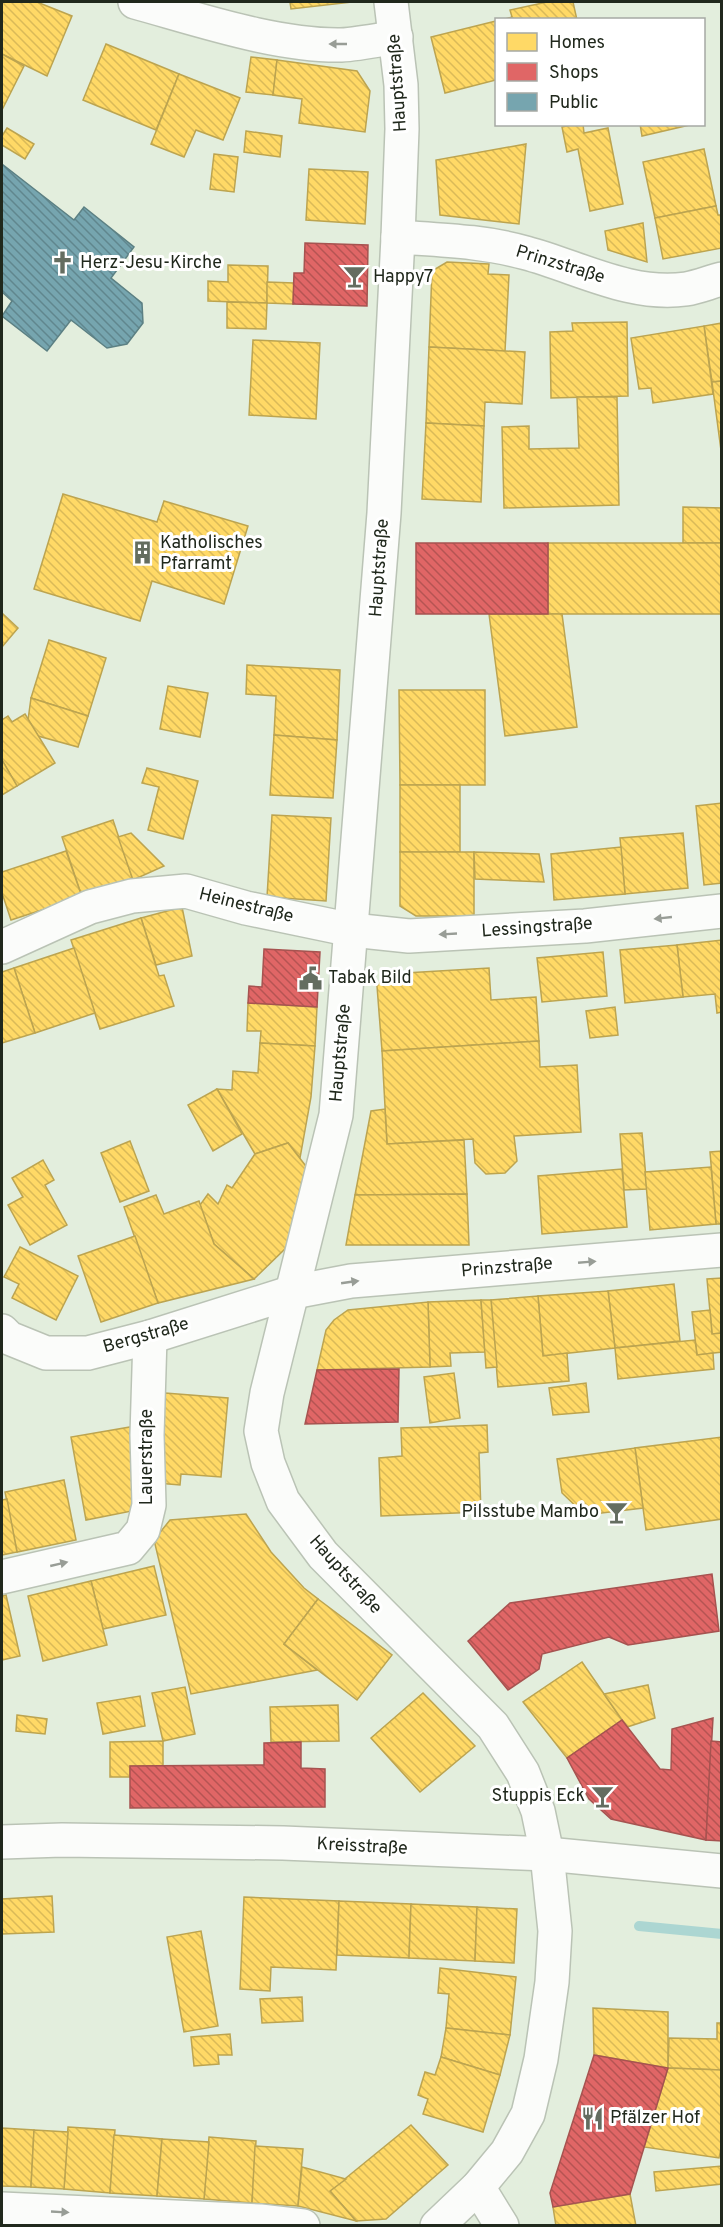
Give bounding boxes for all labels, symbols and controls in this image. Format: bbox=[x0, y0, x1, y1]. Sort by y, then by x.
legend bbox=[495, 18, 705, 126]
text: Homes bbox=[549, 32, 605, 55]
street label: Hauptstraße bbox=[383, 33, 413, 133]
one-way arrow bbox=[328, 39, 347, 48]
text: Shops bbox=[549, 62, 599, 85]
text: Public bbox=[549, 92, 599, 115]
street label: Prinzstraße bbox=[513, 241, 607, 289]
church icon: Herz-Jesu-Kirche bbox=[49, 250, 75, 276]
place label: Herz-Jesu-Kirche bbox=[80, 252, 222, 275]
bar icon: Happy7 bbox=[342, 264, 368, 290]
place label: Happy7 bbox=[373, 266, 433, 289]
street label: Hauptstraße bbox=[365, 518, 395, 618]
place label: Katholisches Pfarramt bbox=[160, 532, 263, 576]
building icon: Katholisches Pfarramt bbox=[129, 540, 155, 566]
street label: Heinestraße bbox=[196, 883, 296, 929]
street label: Lessingstraße bbox=[481, 913, 593, 943]
one-way arrow bbox=[654, 913, 673, 923]
one-way arrow bbox=[438, 929, 457, 938]
public building icon: Tabak Bild bbox=[297, 965, 323, 991]
place label: Tabak Bild bbox=[328, 967, 412, 990]
street label: Hauptstraße bbox=[325, 1003, 357, 1103]
street label: Prinzstraße bbox=[460, 1253, 554, 1283]
one-way arrow bbox=[577, 1257, 596, 1266]
one-way arrow bbox=[341, 1277, 360, 1287]
street label: Bergstraße bbox=[100, 1313, 192, 1359]
street label: Lauerstraße bbox=[136, 1409, 159, 1505]
bar icon: Pilsstube Mambo bbox=[604, 1499, 630, 1525]
place label: Pilsstube Mambo bbox=[462, 1501, 599, 1524]
street label: Hauptstraße bbox=[303, 1531, 387, 1619]
one-way arrow bbox=[49, 1559, 68, 1568]
bar icon: Stuppis Eck bbox=[590, 1783, 616, 1809]
place label: Stuppis Eck bbox=[492, 1785, 585, 1808]
street label: Kreisstraße bbox=[316, 1833, 408, 1861]
restaurant icon: Pfälzer Hof bbox=[579, 2105, 605, 2131]
place label: Pfälzer Hof bbox=[610, 2107, 700, 2130]
one-way arrow bbox=[50, 2207, 69, 2216]

